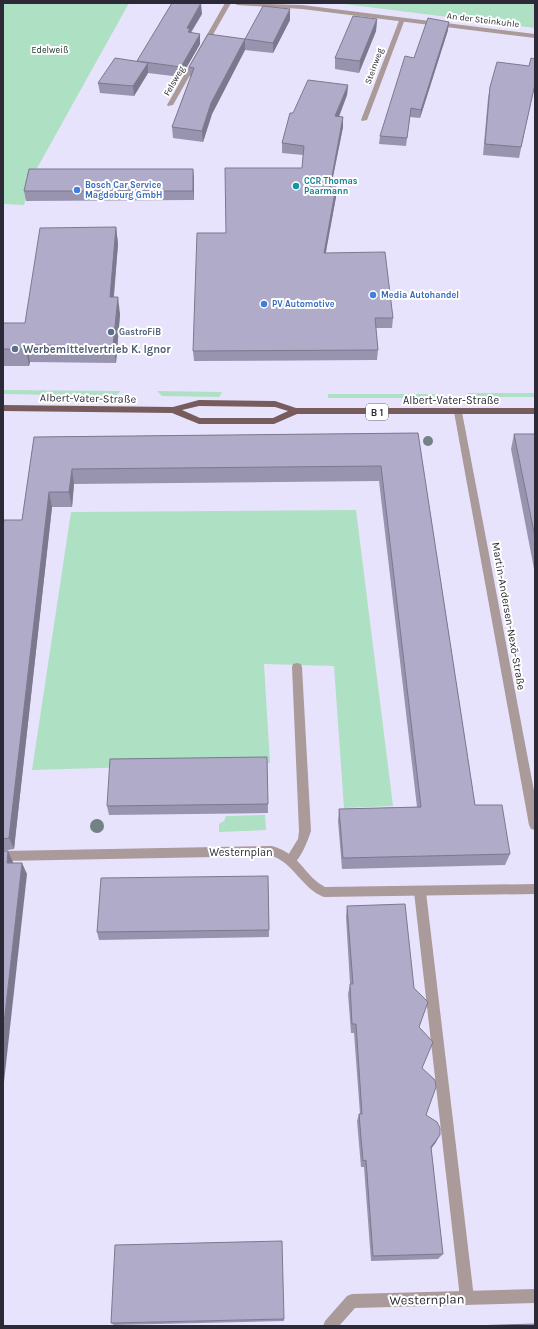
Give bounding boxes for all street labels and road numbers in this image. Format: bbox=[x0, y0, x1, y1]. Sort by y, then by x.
street label: An der Steinkuhle bbox=[446, 11, 520, 29]
street label: Steinweg bbox=[363, 47, 385, 85]
street label: Felsweg bbox=[162, 64, 186, 98]
street label: Albert-Vater-Straße bbox=[40, 391, 137, 406]
street label: Albert-Vater-Straße bbox=[403, 394, 499, 407]
road number: B 1 bbox=[366, 404, 388, 420]
street label: Martin-Andersen-Nexö-Straße bbox=[489, 541, 528, 691]
street label: Westernplan bbox=[209, 846, 273, 859]
street label: Westernplan bbox=[389, 1291, 465, 1308]

